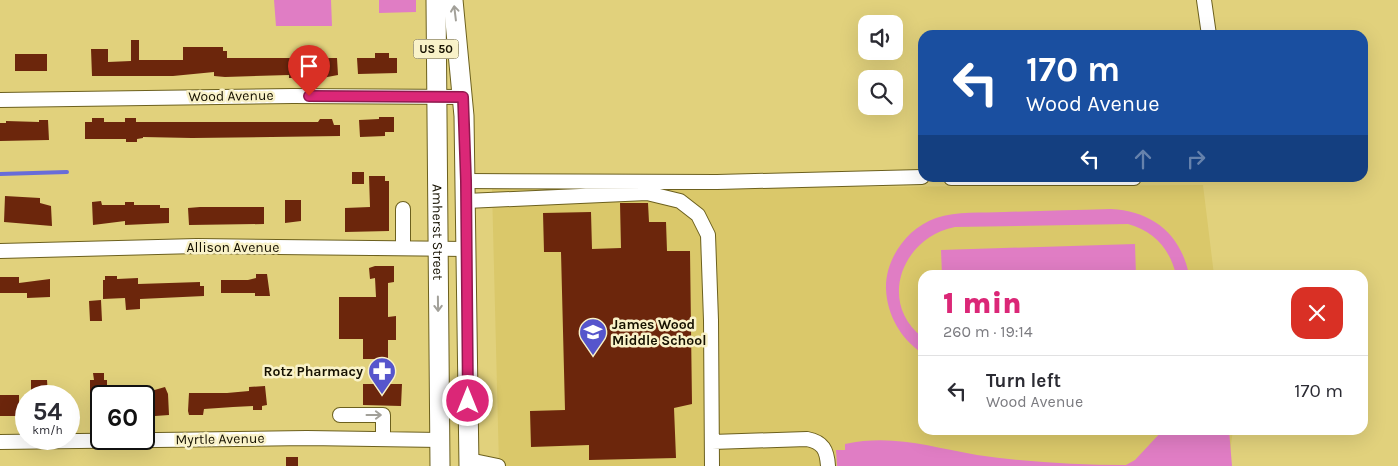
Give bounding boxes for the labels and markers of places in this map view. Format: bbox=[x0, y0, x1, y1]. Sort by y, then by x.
pin bbox=[288, 45, 330, 96]
place label: James Wood Middle School bbox=[612, 316, 706, 349]
school or university icon: James Wood Middle School bbox=[578, 317, 608, 356]
pharmacy icon: Rotz Pharmacy bbox=[367, 356, 397, 395]
place label: Rotz Pharmacy bbox=[264, 363, 363, 380]

